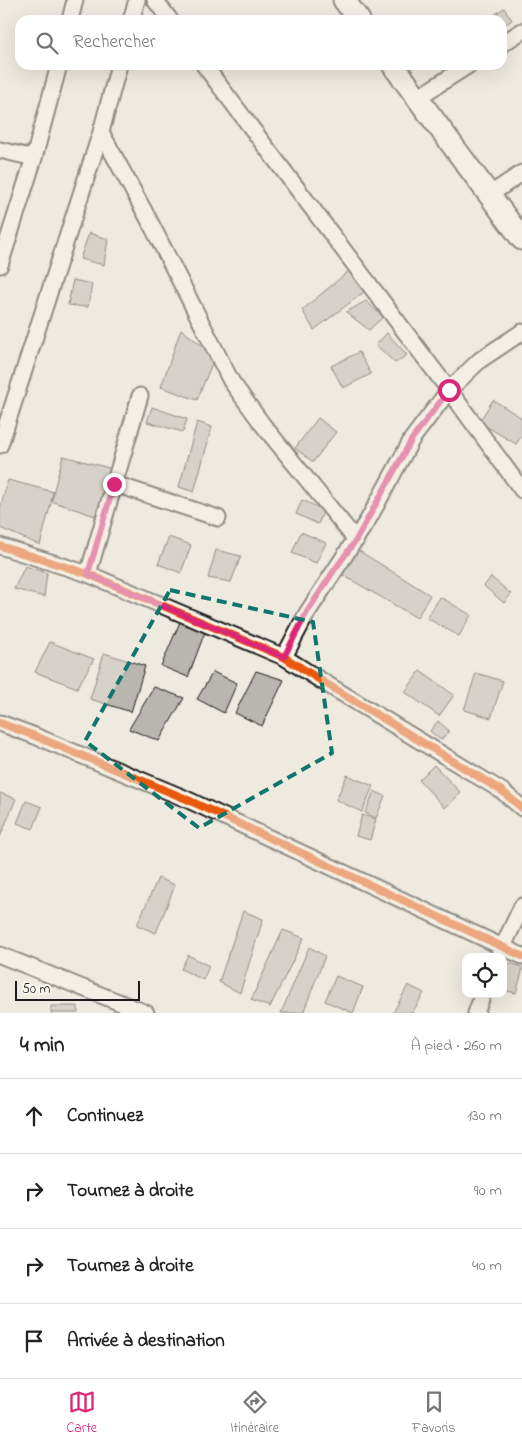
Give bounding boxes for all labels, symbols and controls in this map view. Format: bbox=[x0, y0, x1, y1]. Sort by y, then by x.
search box bbox=[15, 15, 507, 70]
icon: search bbox=[33, 29, 61, 57]
text: Rechercher bbox=[73, 29, 156, 56]
route start bbox=[438, 379, 461, 402]
route end bbox=[103, 473, 126, 496]
map controls bbox=[462, 953, 507, 998]
button: locate bbox=[462, 953, 507, 998]
scale bar bbox=[15, 978, 140, 1001]
text: 50 m bbox=[22, 979, 50, 1000]
text: 4 min bbox=[20, 1031, 64, 1061]
text: À pied · 260 m bbox=[411, 1034, 502, 1058]
icon: ahead bbox=[20, 1102, 48, 1130]
text: Continuez bbox=[67, 1103, 143, 1130]
text: 130 m bbox=[467, 1104, 502, 1128]
icon: right bbox=[20, 1177, 48, 1205]
text: Tournez à droite bbox=[67, 1178, 193, 1205]
text: 90 m bbox=[474, 1179, 502, 1203]
icon: right bbox=[20, 1252, 48, 1280]
text: Tournez à droite bbox=[67, 1253, 193, 1280]
text: 40 m bbox=[472, 1254, 502, 1278]
icon: arrive bbox=[20, 1327, 48, 1355]
text: Arrivée à destination bbox=[67, 1328, 225, 1355]
tab: Carte bbox=[67, 1388, 97, 1439]
tab: Itinéraire bbox=[230, 1388, 279, 1439]
tab: Favoris bbox=[412, 1388, 455, 1439]

